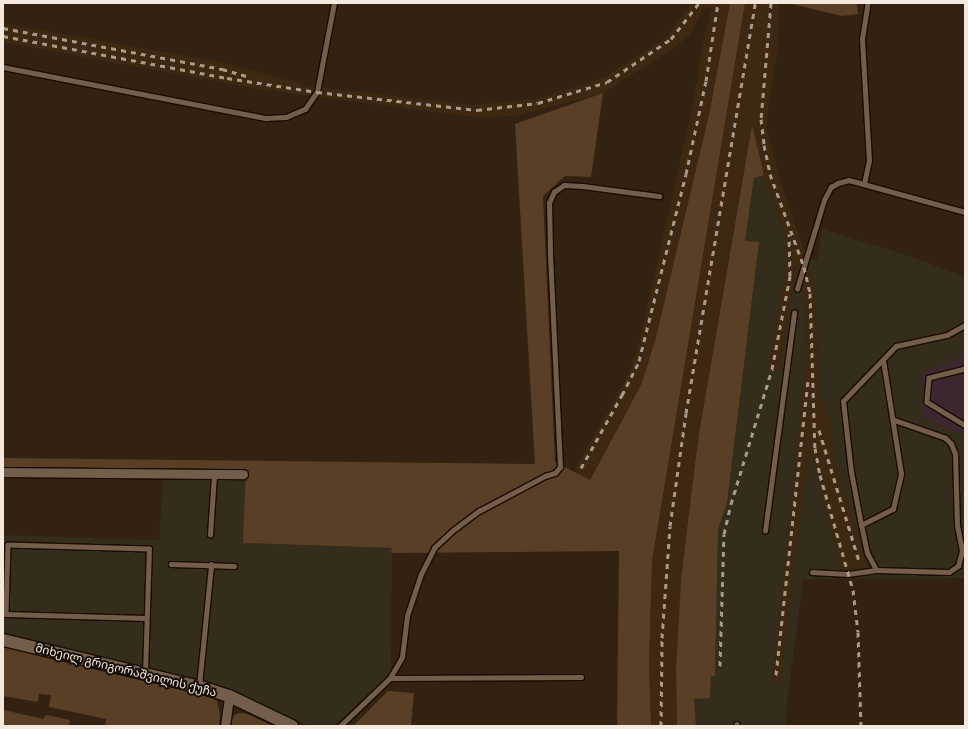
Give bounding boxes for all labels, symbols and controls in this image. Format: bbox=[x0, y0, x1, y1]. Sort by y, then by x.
street label: მიხეილ გრიგორაშვილის ქუჩა bbox=[34, 640, 218, 700]

